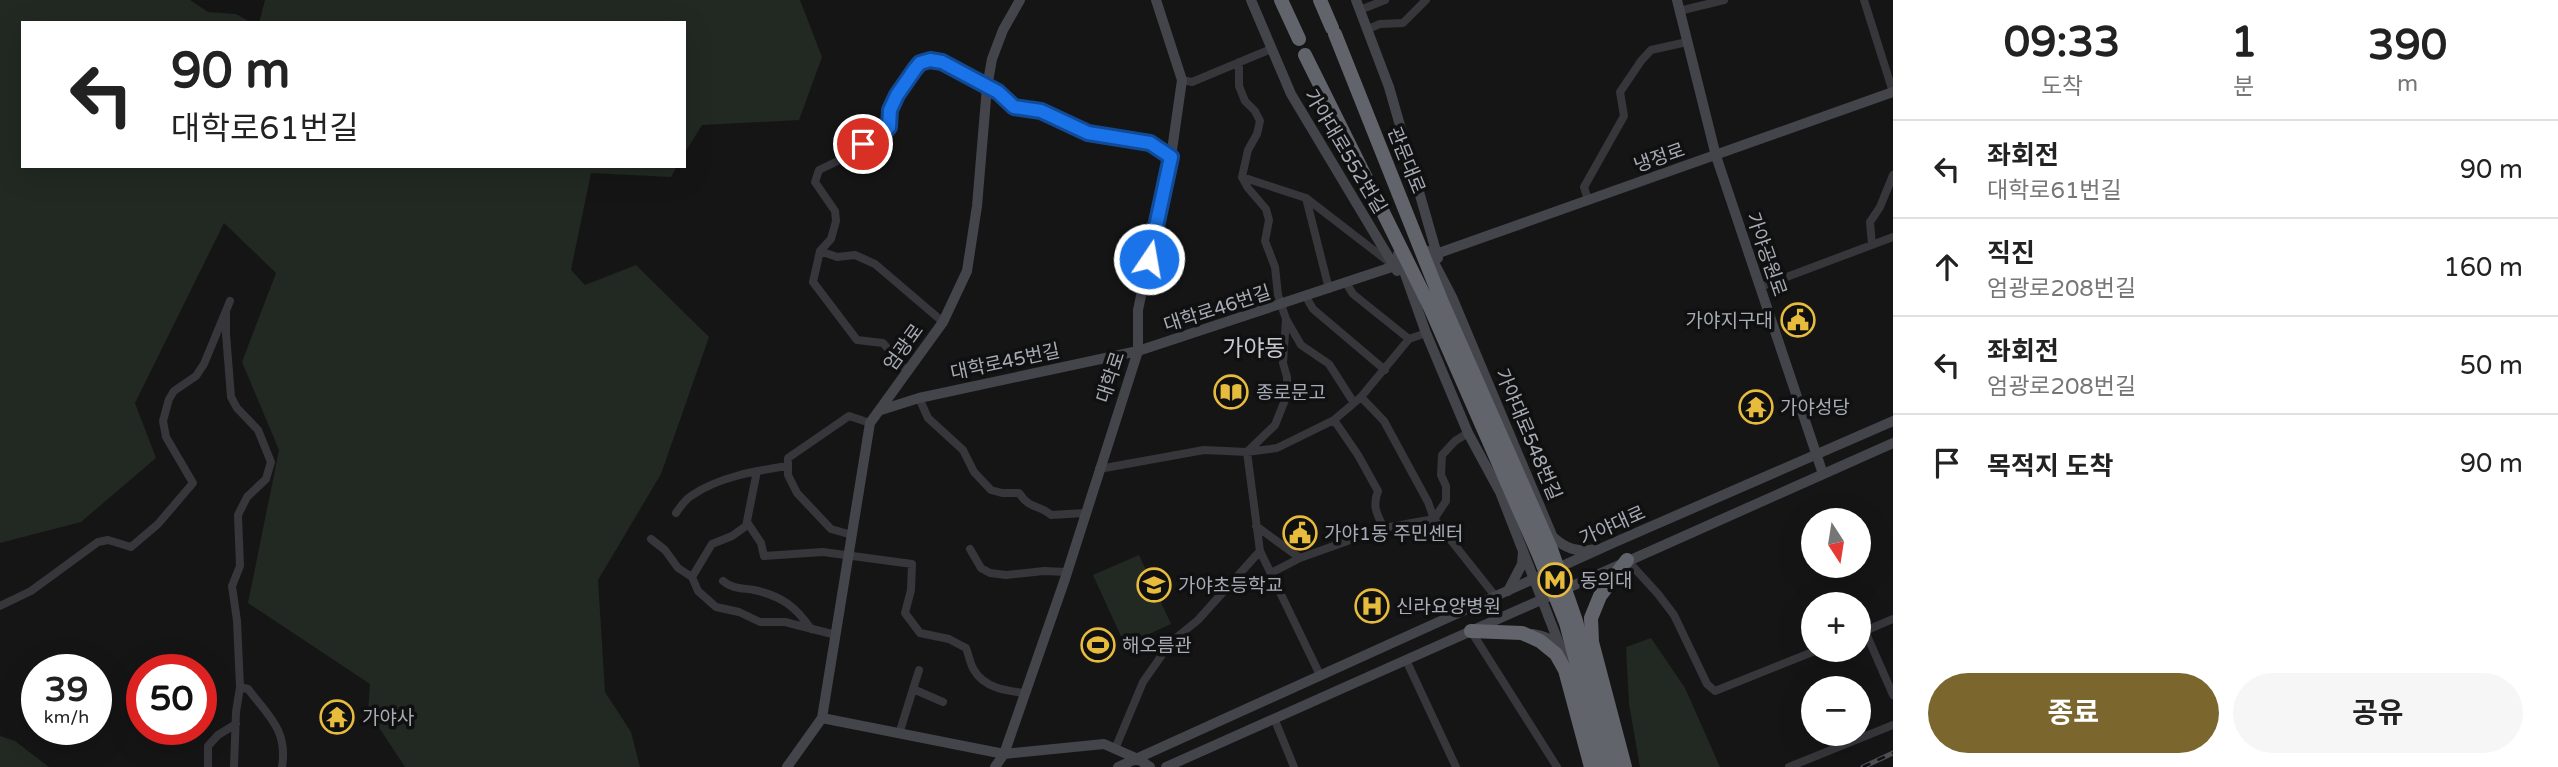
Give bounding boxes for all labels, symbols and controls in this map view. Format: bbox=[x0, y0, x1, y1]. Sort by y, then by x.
text: 09:33 bbox=[2004, 17, 2120, 68]
text: 1 bbox=[2231, 17, 2257, 68]
text: 390 bbox=[2368, 20, 2447, 71]
text: 90 m bbox=[171, 42, 290, 101]
icon: left bbox=[56, 49, 147, 140]
text: m bbox=[2397, 70, 2418, 98]
text: 도착 bbox=[2041, 73, 2083, 101]
text: 분 bbox=[2234, 73, 2255, 101]
street label: 가야대로552번길 bbox=[1299, 86, 1391, 217]
text: 대학로61번길 bbox=[171, 110, 358, 148]
pin bbox=[833, 114, 893, 174]
street label: 관문대로 bbox=[1383, 124, 1429, 197]
icon: arrive bbox=[844, 125, 882, 163]
street label: 냉정로 bbox=[1631, 139, 1688, 177]
text: 좌회전 bbox=[1987, 140, 2059, 171]
icon: left bbox=[1928, 150, 1966, 188]
text: 90 m bbox=[2460, 154, 2523, 185]
text: 대학로61번길 bbox=[1987, 177, 2122, 205]
street label: 가야공원로 bbox=[1741, 209, 1791, 299]
position arrow bbox=[1112, 222, 1186, 296]
text: 직진 bbox=[1987, 238, 2035, 269]
icon: ahead bbox=[1928, 248, 1966, 286]
text: 160 m bbox=[2443, 252, 2523, 283]
text: 엄광로208번길 bbox=[1987, 275, 2136, 303]
street label: 대학로46번길 bbox=[1161, 281, 1274, 337]
public building icon: 가야지구대 bbox=[1779, 301, 1817, 339]
place label: 가야지구대 bbox=[1686, 310, 1773, 332]
street label: 엄광로 bbox=[879, 320, 928, 375]
district label: 가야동 bbox=[1222, 335, 1286, 363]
text: 좌회전 bbox=[1987, 336, 2059, 367]
street label: 대학로45번길 bbox=[949, 340, 1062, 384]
icon: left bbox=[1928, 346, 1966, 384]
street label: 대학로 bbox=[1092, 349, 1130, 406]
text: 50 m bbox=[2460, 350, 2523, 381]
street label: 가야대로548번길 bbox=[1490, 365, 1566, 503]
library icon: 종로문고 bbox=[1212, 373, 1250, 411]
text: 엄광로208번길 bbox=[1987, 373, 2136, 401]
place label: 종로문고 bbox=[1256, 382, 1326, 404]
temple icon: 가야성당 bbox=[1737, 388, 1775, 426]
place label: 가야성당 bbox=[1780, 397, 1850, 419]
icon: arrive bbox=[1928, 444, 1966, 482]
text: 90 m bbox=[2460, 448, 2523, 479]
text: 목적지 도착 bbox=[1987, 451, 2113, 482]
street label: 가야대로 bbox=[1576, 502, 1649, 550]
north arrow bbox=[1801, 508, 1871, 578]
map controls bbox=[1801, 508, 1871, 746]
public building icon: 가야1동 주민센터 bbox=[1281, 514, 1319, 552]
place label: 가야1동 주민센터 bbox=[1324, 523, 1463, 545]
metro station icon: 동의대 bbox=[1536, 561, 1574, 599]
school or university icon: 가야초등학교 bbox=[1135, 566, 1173, 604]
place label: 동의대 bbox=[1580, 570, 1632, 592]
place label: 가야초등학교 bbox=[1178, 575, 1283, 597]
hospital icon: 신라요양병원 bbox=[1353, 587, 1391, 625]
button: + bbox=[1801, 592, 1871, 662]
place label: 신라요양병원 bbox=[1396, 596, 1501, 618]
sports icon: 해오름관 bbox=[1079, 626, 1117, 664]
place label: 해오름관 bbox=[1122, 635, 1192, 657]
speed limit sign: 50 bbox=[126, 654, 217, 745]
text: 39 bbox=[45, 669, 88, 711]
button: 종료 bbox=[1928, 673, 2219, 753]
button: 공유 bbox=[2233, 673, 2523, 753]
button: − bbox=[1801, 676, 1871, 746]
temple icon: 가야사 bbox=[318, 698, 356, 736]
text: km/h bbox=[44, 706, 89, 728]
place label: 가야사 bbox=[362, 707, 414, 729]

